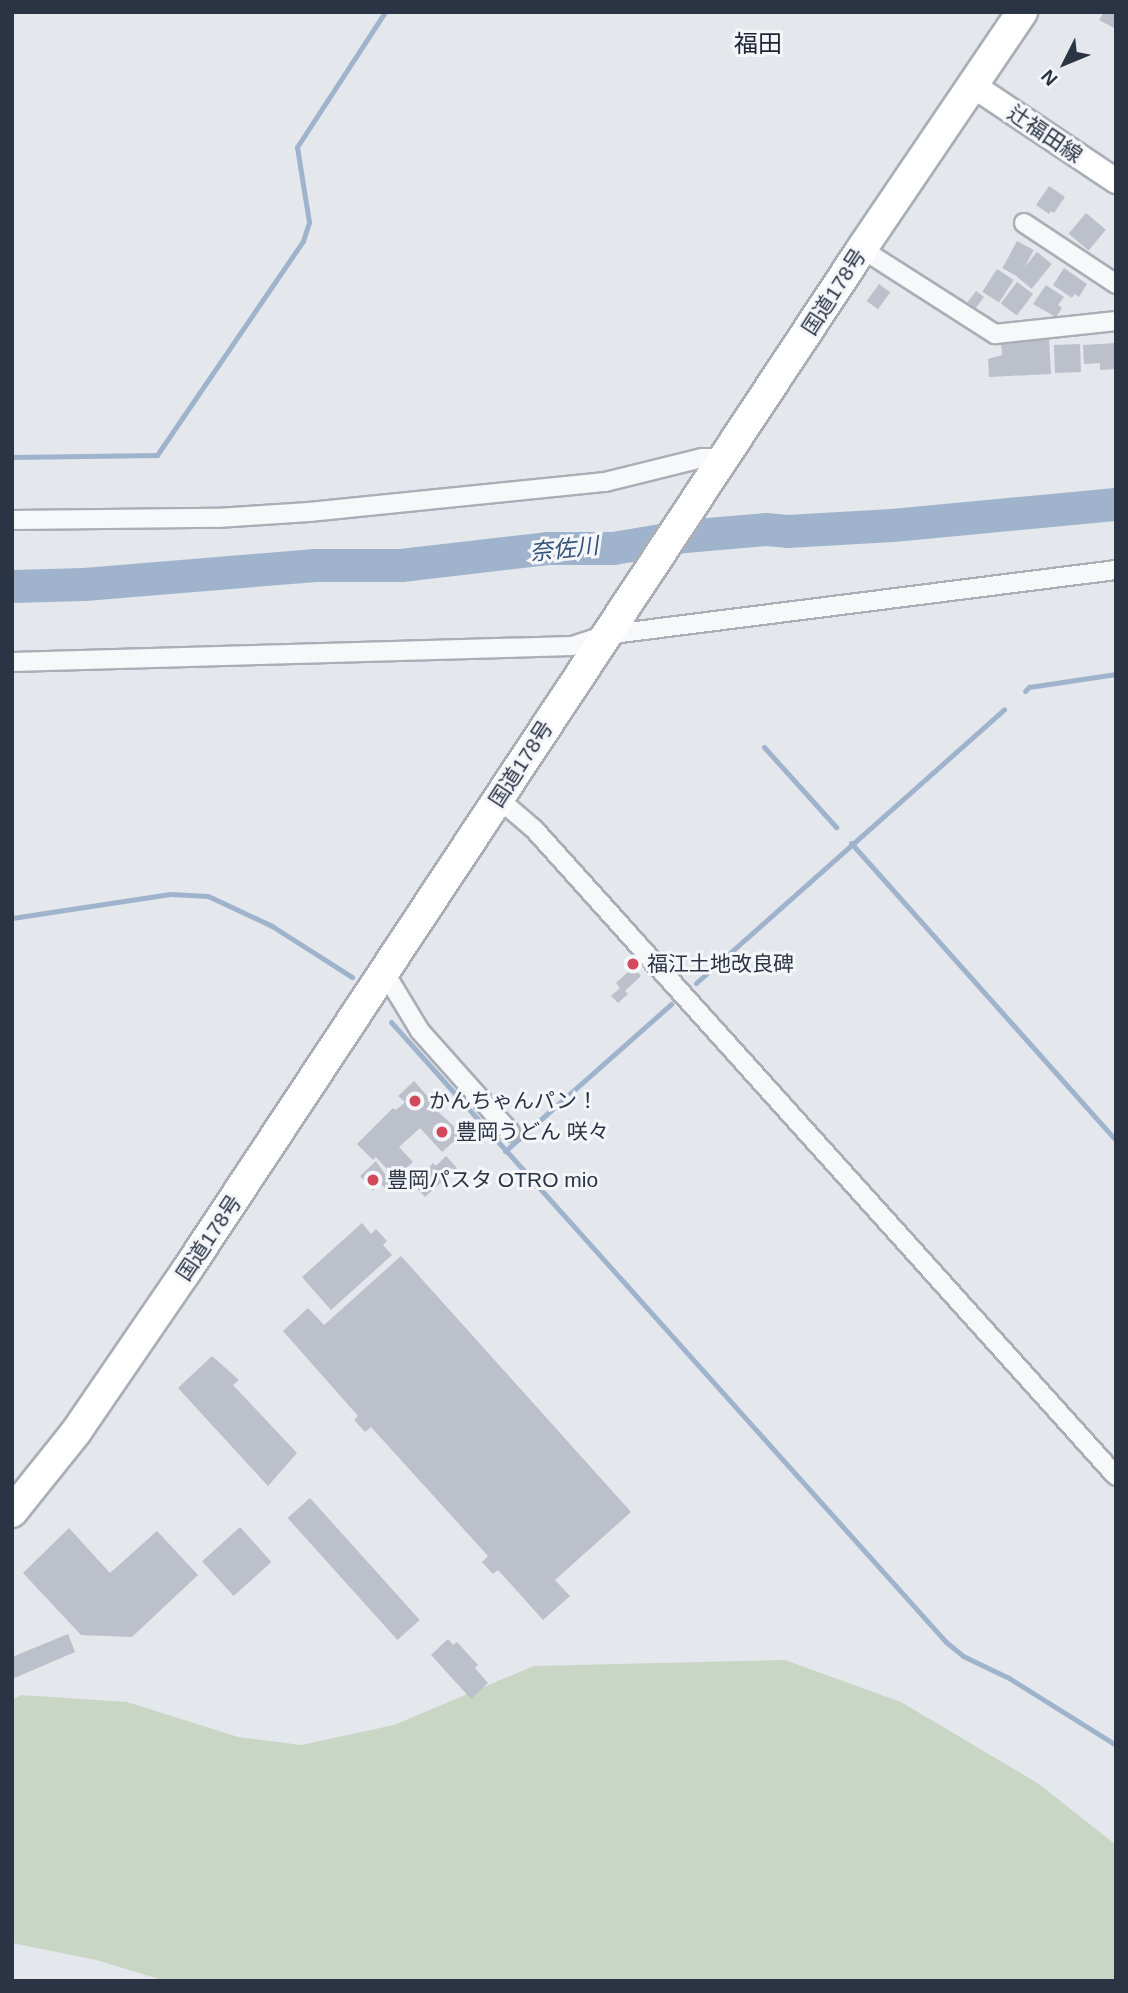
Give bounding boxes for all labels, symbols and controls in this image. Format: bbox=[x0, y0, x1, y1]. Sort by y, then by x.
north arrow bbox=[1030, 28, 1100, 98]
district label: 福田 bbox=[734, 30, 782, 58]
text: N bbox=[1037, 65, 1062, 90]
street label: 辻福田線 bbox=[1003, 100, 1087, 168]
street label: 国道178号 bbox=[797, 244, 871, 340]
water label: 奈佐川 bbox=[528, 532, 600, 566]
street label: 国道178号 bbox=[484, 716, 558, 812]
place label: 福江土地改良碑 bbox=[647, 951, 794, 977]
marker: 福江土地改良碑 bbox=[625, 956, 641, 972]
place label: かんちゃんパン！ bbox=[429, 1088, 597, 1114]
marker: かんちゃんパン！ bbox=[407, 1093, 423, 1109]
place label: 豊岡うどん 咲々 bbox=[456, 1119, 609, 1145]
marker: 豊岡うどん 咲々 bbox=[434, 1124, 450, 1140]
place label: 豊岡パスタ OTRO mio bbox=[387, 1167, 598, 1193]
marker: 豊岡パスタ OTRO mio bbox=[365, 1172, 381, 1188]
street label: 国道178号 bbox=[171, 1190, 247, 1286]

